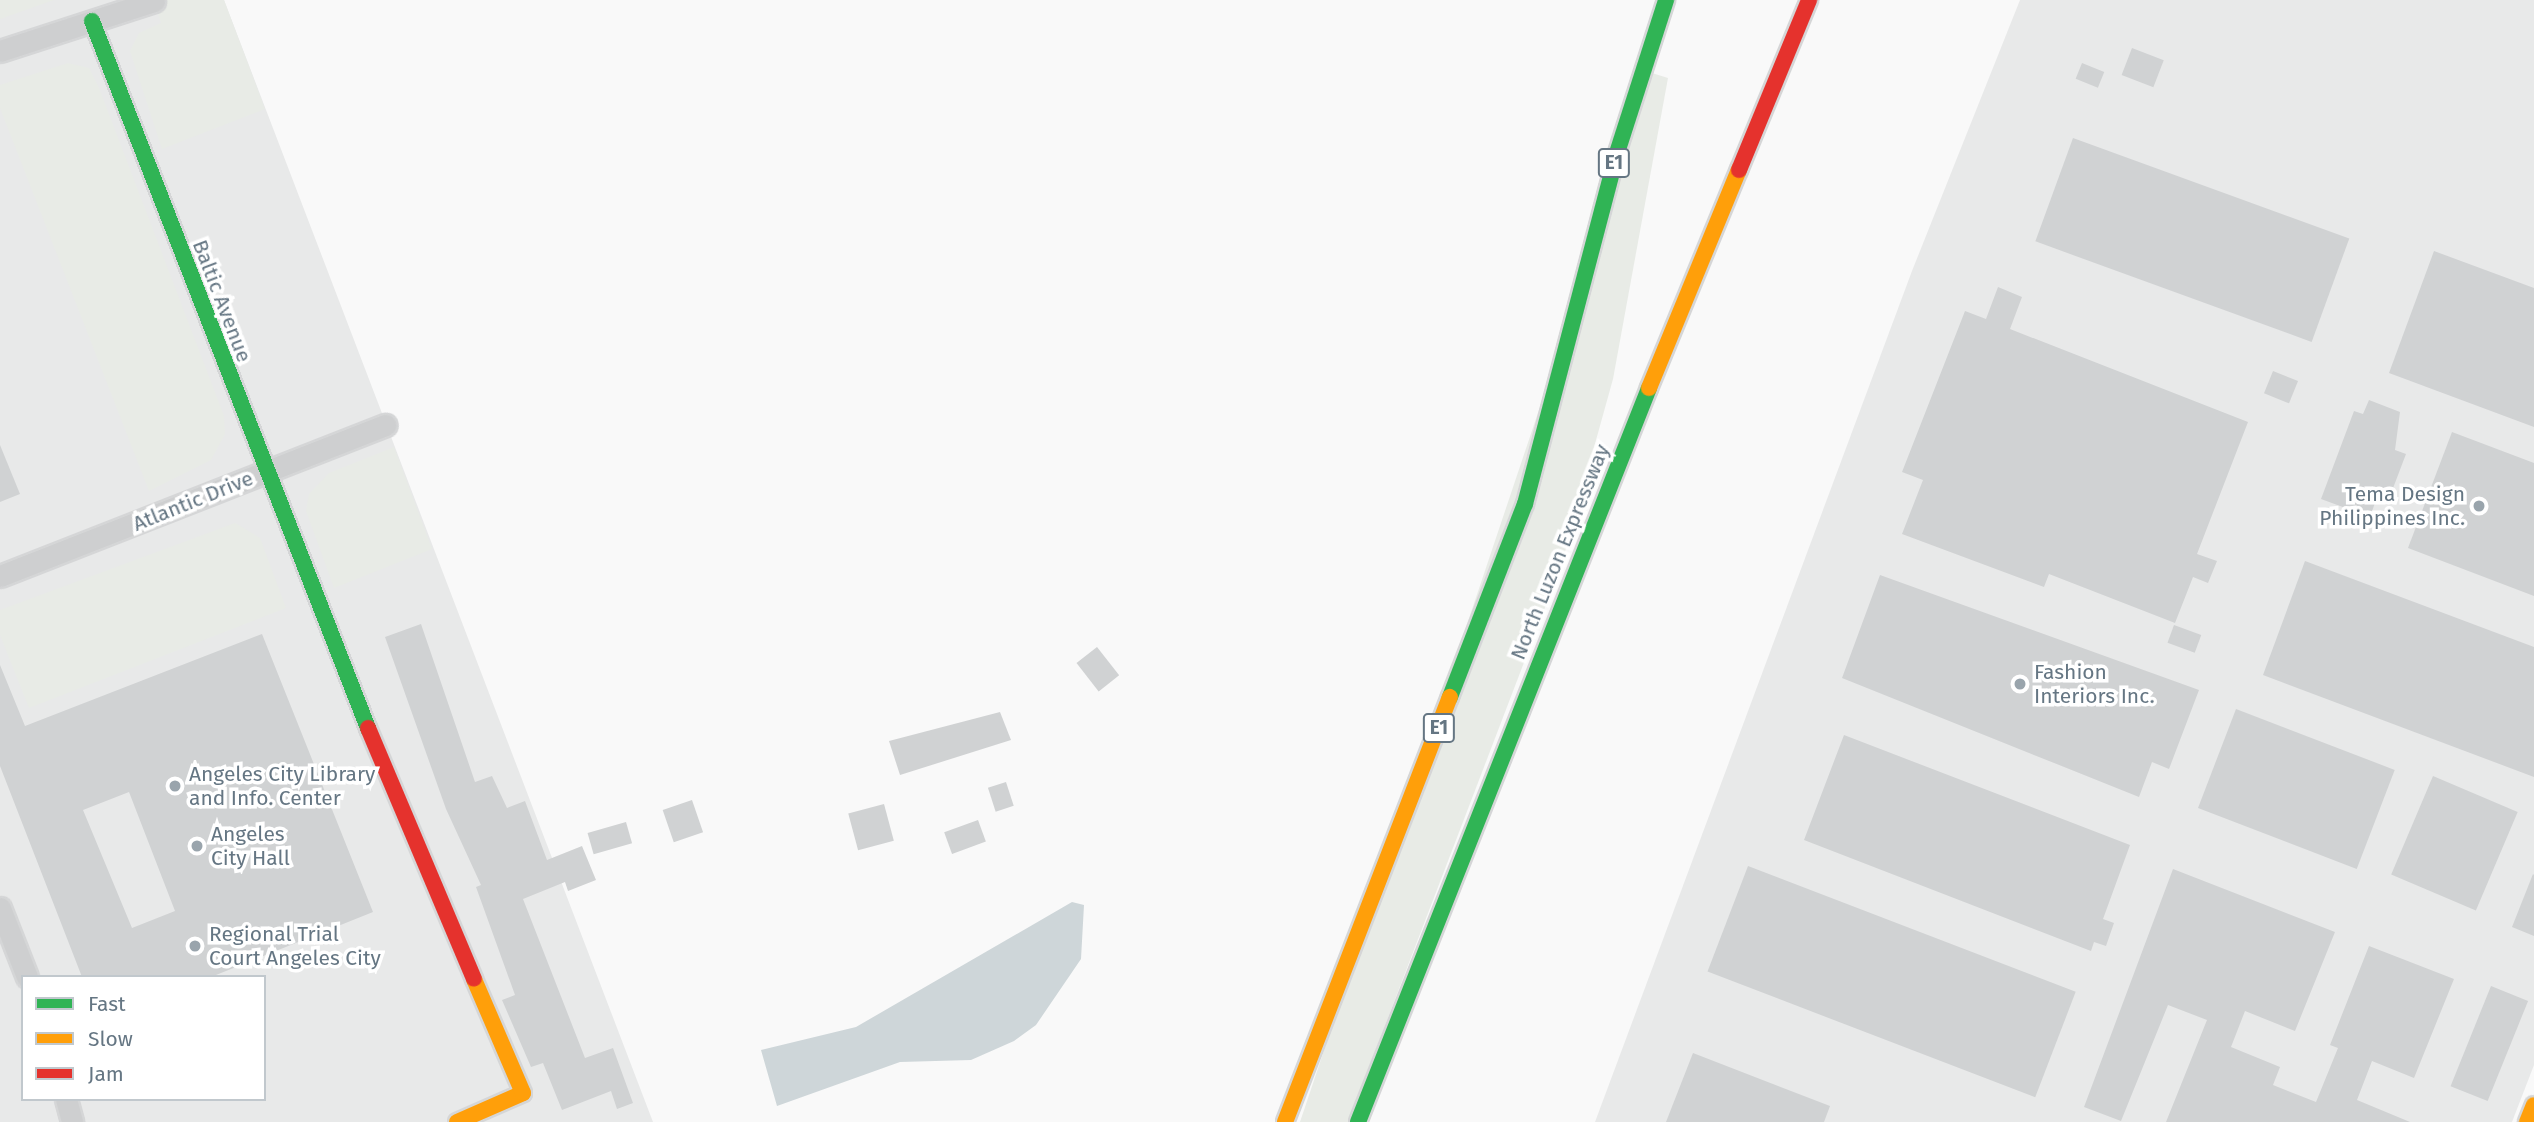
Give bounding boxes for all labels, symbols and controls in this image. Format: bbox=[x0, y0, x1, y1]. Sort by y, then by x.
road number: E1 bbox=[1596, 148, 1632, 178]
street label: Baltic Avenue bbox=[187, 236, 257, 366]
street label: North Luzon Expressway bbox=[1505, 441, 1615, 663]
street label: Atlantic Drive bbox=[129, 465, 257, 537]
place label: Tema Design Philippines Inc. bbox=[2319, 481, 2465, 531]
marker: Tema Design Philippines Inc. bbox=[2471, 498, 2487, 514]
place label: Fashion Interiors Inc. bbox=[2034, 659, 2154, 709]
marker: Fashion Interiors Inc. bbox=[2012, 676, 2028, 692]
road number: E1 bbox=[1422, 712, 1456, 744]
place label: Angeles City Library and Info. Center bbox=[189, 761, 375, 811]
marker: Angeles City Library and Info. Center bbox=[167, 778, 183, 794]
place label: Angeles City Hall bbox=[211, 821, 290, 871]
marker: Angeles City Hall bbox=[189, 838, 205, 854]
place label: Regional Trial Court Angeles City bbox=[209, 921, 381, 971]
marker: Regional Trial Court Angeles City bbox=[187, 938, 203, 954]
legend bbox=[21, 975, 266, 1101]
text: Fast bbox=[88, 991, 126, 1017]
text: Slow bbox=[88, 1026, 133, 1052]
text: Jam bbox=[88, 1061, 124, 1087]

